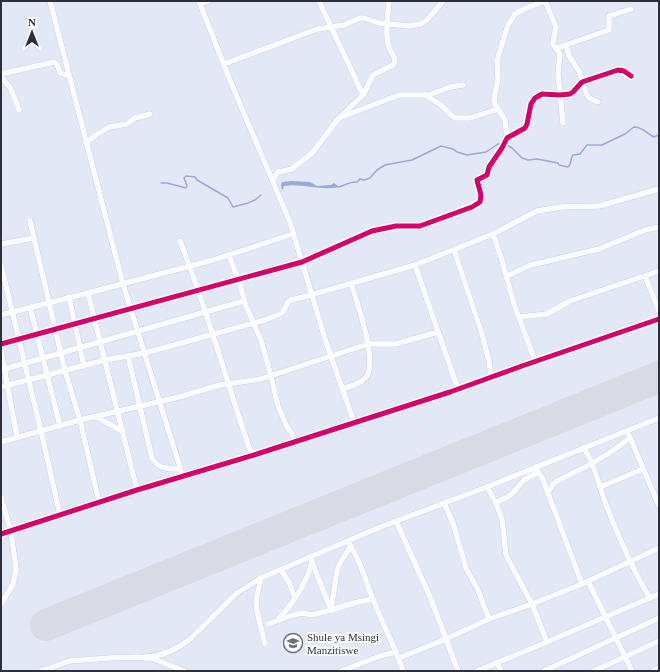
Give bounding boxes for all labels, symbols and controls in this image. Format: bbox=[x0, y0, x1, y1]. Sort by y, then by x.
north arrow bbox=[12, 12, 52, 52]
text: N bbox=[28, 16, 36, 28]
place label: Shule ya Msingi Manzitiswe bbox=[307, 631, 379, 656]
school or university icon: Shule ya Msingi Manzitiswe bbox=[282, 632, 304, 654]

